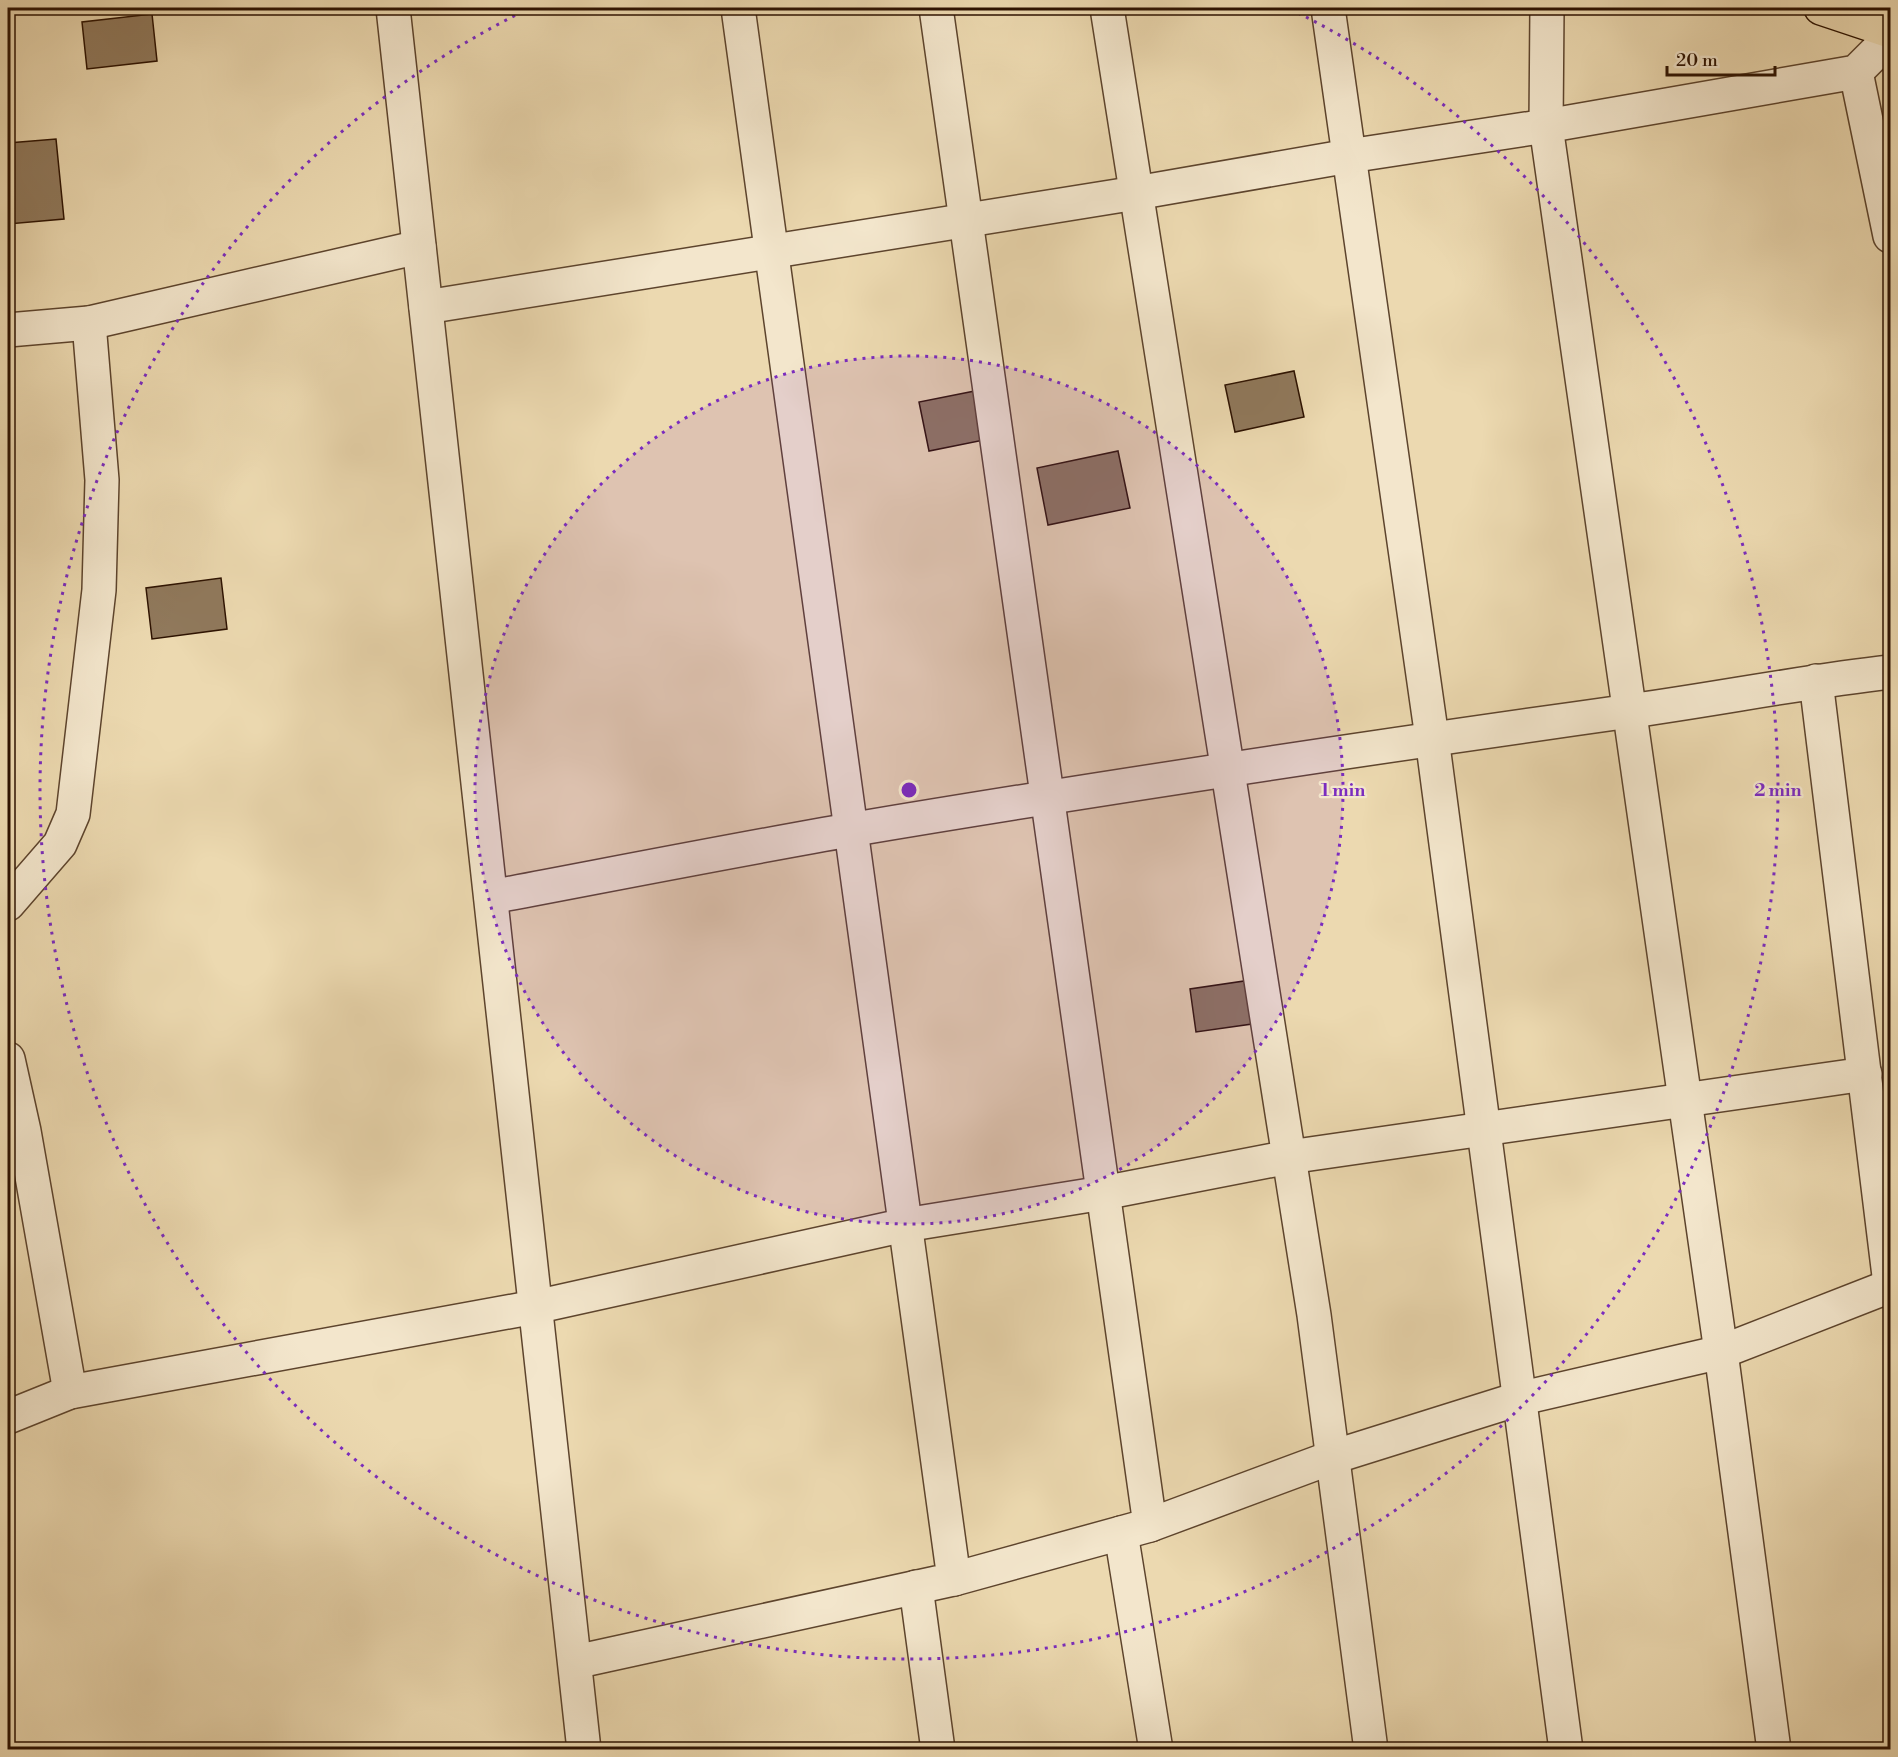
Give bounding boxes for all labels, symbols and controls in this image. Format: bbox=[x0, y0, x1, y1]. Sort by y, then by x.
scale bar bbox=[1667, 39, 1775, 77]
text: 20 m bbox=[1676, 49, 1718, 72]
text: 1 min bbox=[1321, 779, 1365, 802]
text: 2 min bbox=[1754, 779, 1802, 802]
centre of rings bbox=[899, 780, 919, 800]

